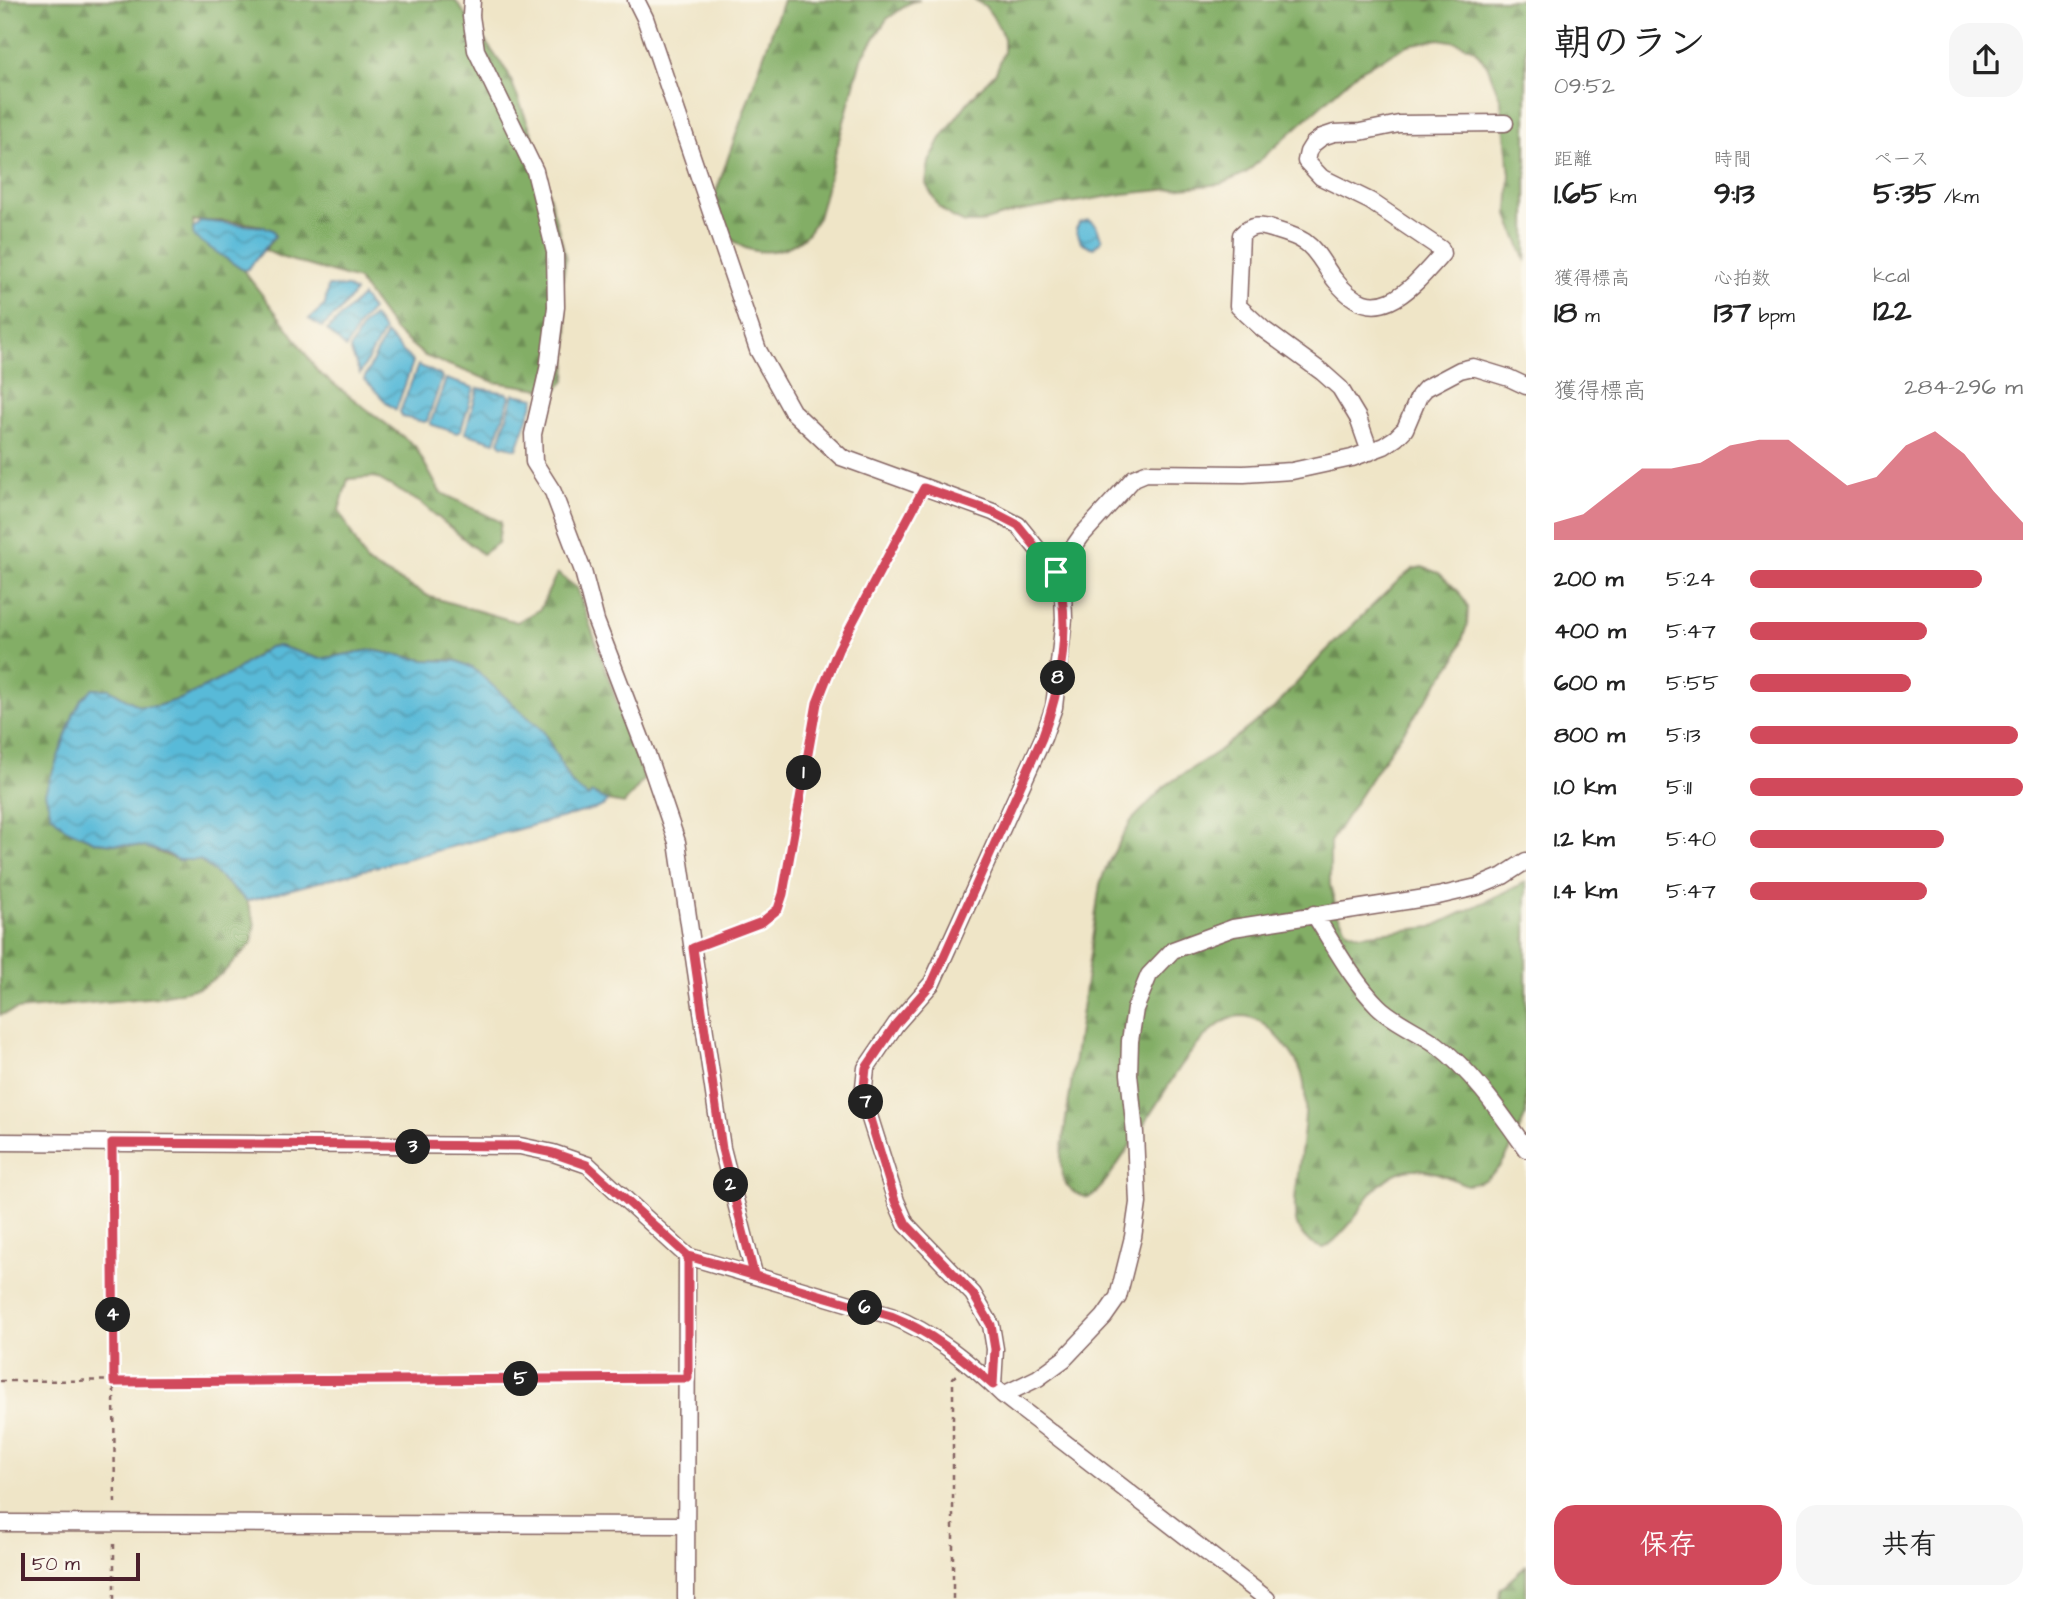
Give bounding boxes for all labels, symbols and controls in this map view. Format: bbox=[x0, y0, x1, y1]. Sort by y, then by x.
text: 朝のラン bbox=[1554, 18, 1706, 70]
button: share bbox=[1949, 23, 2023, 97]
text: 09:52 bbox=[1554, 70, 1615, 102]
text: 距離 bbox=[1554, 146, 1592, 173]
text: 時間 bbox=[1714, 146, 1752, 173]
text: ペース bbox=[1873, 146, 1929, 173]
text: 1.65 bbox=[1554, 173, 1602, 215]
text: 9:13 bbox=[1714, 173, 1755, 215]
text: 5:35 bbox=[1873, 173, 1936, 215]
text: km bbox=[1602, 184, 1636, 211]
text: /km bbox=[1936, 184, 1979, 211]
text: kcal bbox=[1873, 263, 1910, 290]
text: 獲得標高 bbox=[1554, 265, 1630, 292]
text: 心拍数 bbox=[1714, 265, 1771, 292]
text: 122 bbox=[1873, 290, 1912, 332]
text: 18 bbox=[1554, 292, 1577, 334]
text: 137 bbox=[1714, 292, 1751, 334]
text: m bbox=[1577, 303, 1600, 330]
text: bpm bbox=[1751, 303, 1795, 330]
text: 284–296 m bbox=[1904, 371, 2023, 403]
text: 獲得標高 bbox=[1554, 375, 1646, 407]
pin bbox=[1026, 542, 1086, 602]
icon: arrive bbox=[1037, 553, 1075, 591]
text: 200 m bbox=[1554, 563, 1623, 595]
text: 5:24 bbox=[1666, 563, 1715, 595]
text: 400 m bbox=[1554, 615, 1626, 647]
text: 5:47 bbox=[1666, 615, 1716, 647]
pin: 8 bbox=[1040, 660, 1076, 696]
text: 8 bbox=[1051, 664, 1064, 691]
text: 600 m bbox=[1554, 667, 1625, 699]
text: 5:55 bbox=[1666, 667, 1719, 699]
text: 800 m bbox=[1554, 719, 1625, 751]
text: 5:13 bbox=[1666, 719, 1701, 751]
pin: 1 bbox=[786, 756, 822, 790]
text: 1 bbox=[802, 759, 805, 786]
text: 1.0 km bbox=[1554, 771, 1616, 803]
text: 5:11 bbox=[1666, 771, 1692, 803]
text: 1.2 km bbox=[1554, 823, 1615, 855]
text: 5:40 bbox=[1666, 823, 1716, 855]
text: 1.4 km bbox=[1554, 875, 1617, 907]
text: 5:47 bbox=[1666, 875, 1716, 907]
pin: 7 bbox=[848, 1084, 884, 1120]
text: 7 bbox=[860, 1088, 871, 1115]
pin: 3 bbox=[396, 1130, 430, 1164]
text: 3 bbox=[408, 1133, 417, 1160]
pin: 2 bbox=[714, 1168, 748, 1202]
text: 2 bbox=[725, 1171, 736, 1198]
pin: 6 bbox=[848, 1290, 882, 1326]
text: 6 bbox=[859, 1294, 870, 1321]
pin: 4 bbox=[96, 1298, 130, 1332]
text: 4 bbox=[106, 1301, 119, 1328]
pin: 5 bbox=[504, 1362, 538, 1396]
text: 5 bbox=[514, 1365, 527, 1392]
button: 保存 bbox=[1554, 1505, 1782, 1585]
button: 共有 bbox=[1796, 1505, 2023, 1585]
scale bar bbox=[21, 1550, 140, 1582]
text: 50 m bbox=[32, 1551, 80, 1578]

